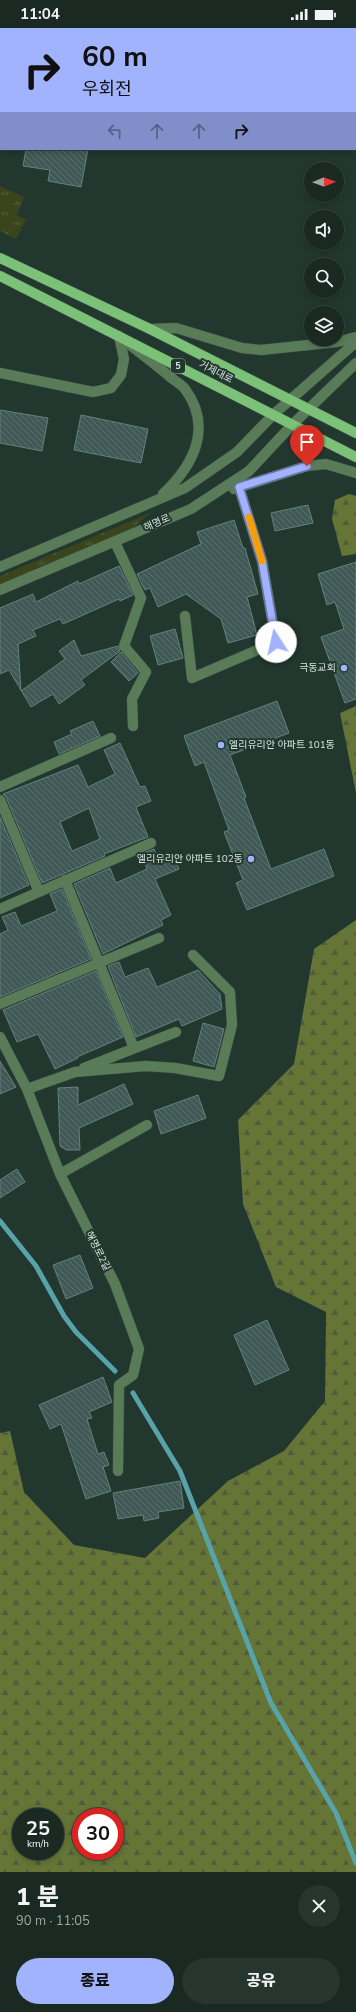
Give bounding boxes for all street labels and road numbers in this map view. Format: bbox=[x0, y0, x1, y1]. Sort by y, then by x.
street label: 거제대로 bbox=[196, 357, 236, 387]
road number: 5 bbox=[171, 359, 185, 373]
street label: 해명로 bbox=[142, 511, 172, 535]
street label: 해명로2길 bbox=[82, 1229, 114, 1273]

